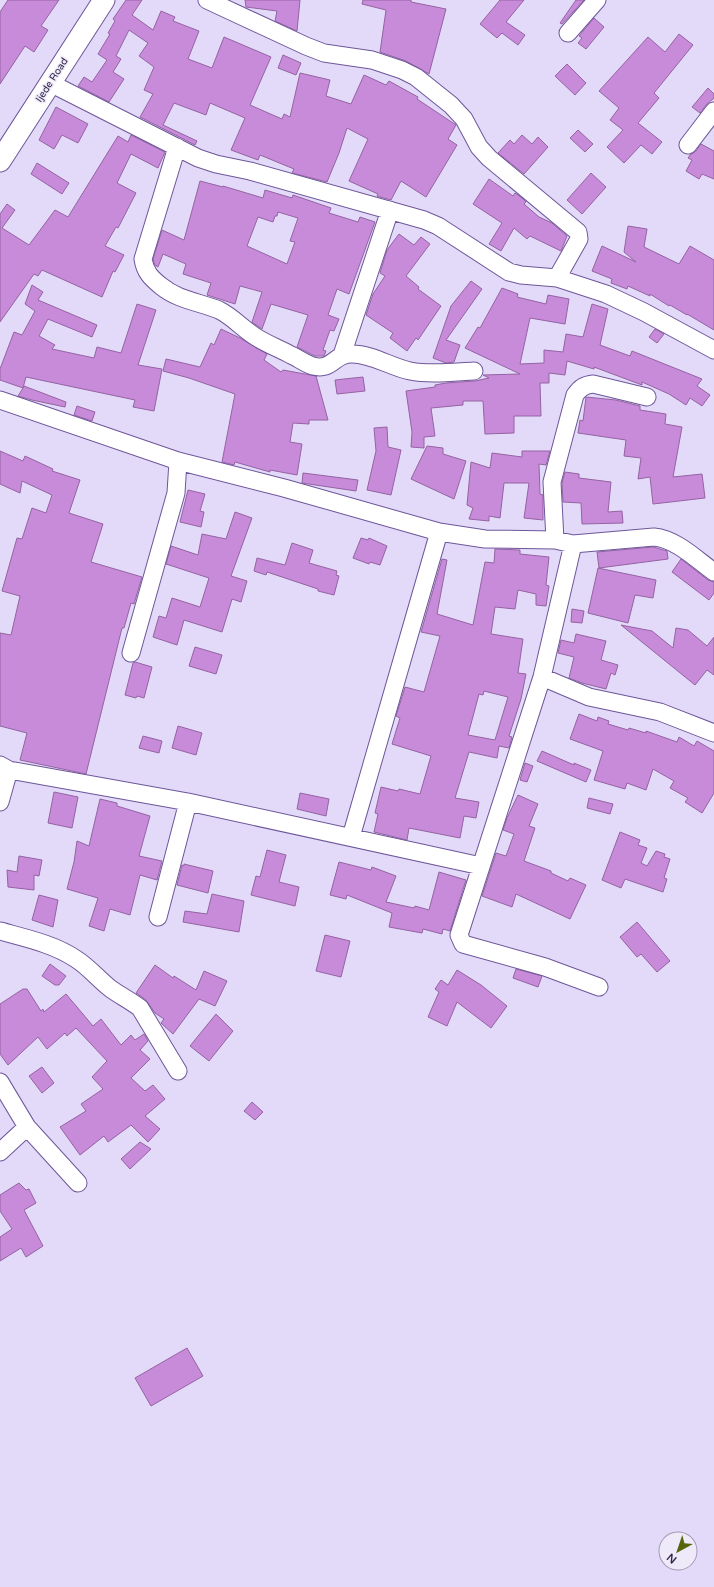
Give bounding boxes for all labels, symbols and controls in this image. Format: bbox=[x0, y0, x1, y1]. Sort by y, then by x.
street label: Ijede Road bbox=[33, 55, 71, 105]
north arrow bbox=[658, 1531, 698, 1571]
text: N bbox=[664, 1550, 679, 1566]

